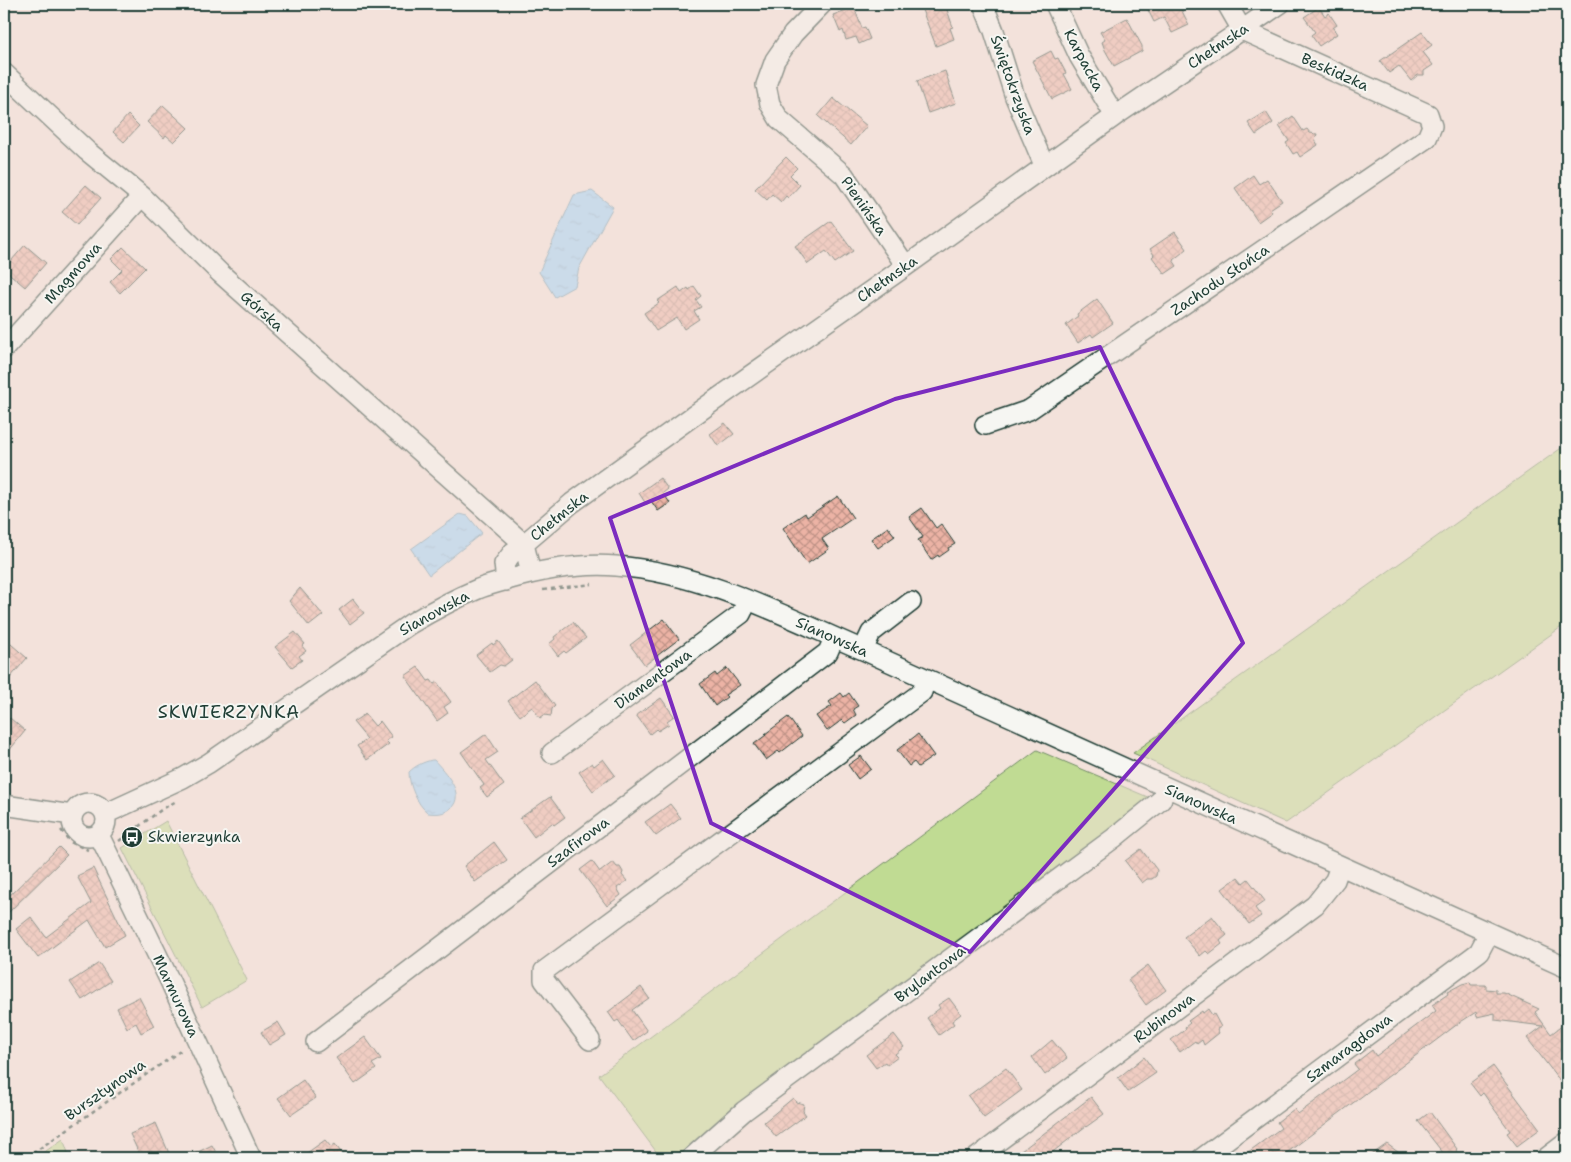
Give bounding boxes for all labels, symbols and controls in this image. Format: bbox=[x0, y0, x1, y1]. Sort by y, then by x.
street label: Chełmska bbox=[1184, 18, 1253, 74]
street label: Karpacka bbox=[1059, 25, 1109, 95]
street label: Świętokrzyska bbox=[986, 32, 1041, 138]
street label: Beskidzka bbox=[1298, 48, 1373, 96]
street label: Pienińska bbox=[836, 172, 892, 240]
street label: Magmowa bbox=[40, 237, 106, 308]
street label: Zachodu Słońca bbox=[1167, 239, 1274, 320]
street label: Chełmska bbox=[853, 250, 922, 307]
street label: Górska bbox=[236, 286, 288, 336]
street label: Chełmska bbox=[526, 486, 593, 546]
street label: Sianowska bbox=[395, 585, 473, 640]
street label: Sianowska bbox=[793, 612, 872, 662]
street label: Diamentowa bbox=[610, 644, 696, 714]
district label: SKWIERZYNKA bbox=[158, 700, 300, 724]
street label: Sianowska bbox=[1162, 779, 1241, 829]
street label: Szafirowa bbox=[543, 812, 614, 872]
bus stop icon: Skwierzynka bbox=[120, 825, 144, 849]
place label: Skwierzynka bbox=[148, 827, 241, 847]
street label: Brylantowa bbox=[890, 940, 970, 1007]
street label: Marmurowa bbox=[148, 952, 204, 1041]
street label: Rubinowa bbox=[1129, 988, 1199, 1048]
street label: Szmaragdowa bbox=[1302, 1009, 1397, 1087]
street label: Bursztynowa bbox=[61, 1054, 150, 1125]

